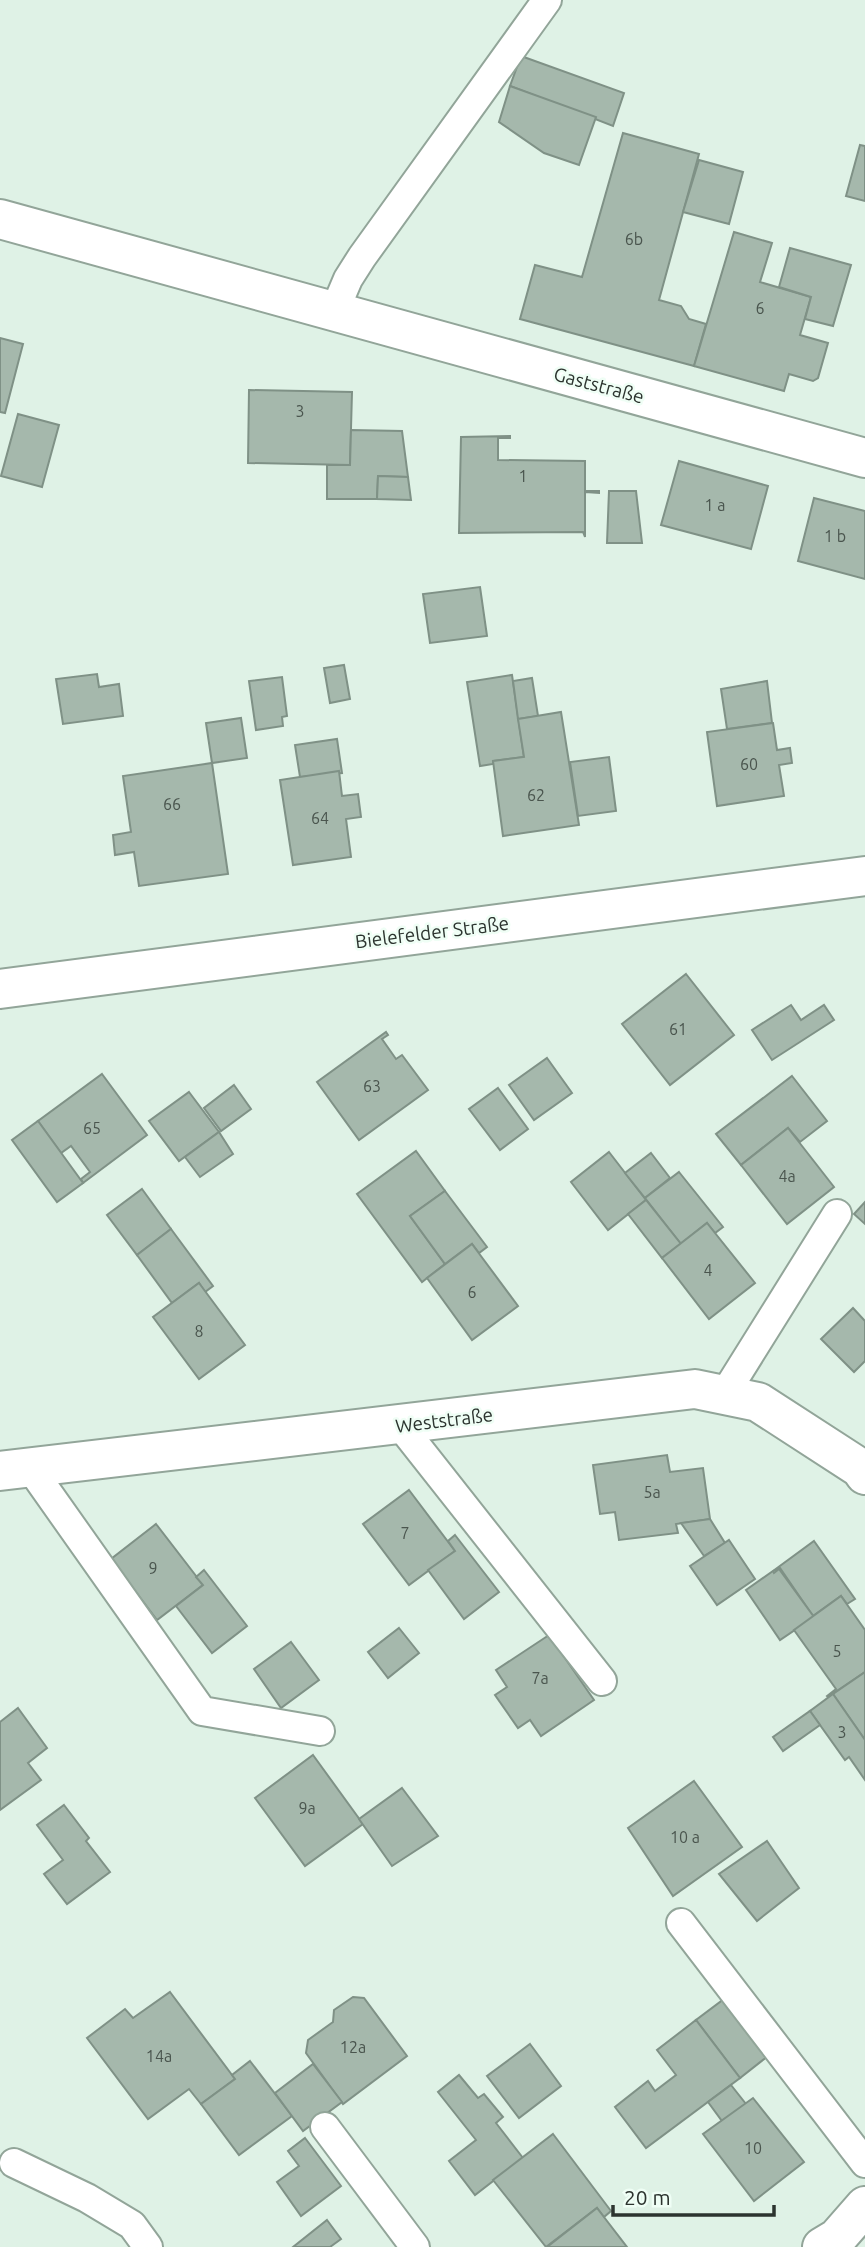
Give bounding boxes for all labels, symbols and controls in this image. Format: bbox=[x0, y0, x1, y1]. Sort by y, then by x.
house number: 6b bbox=[625, 230, 643, 248]
house number: 6 bbox=[755, 299, 765, 317]
street label: Gaststraße bbox=[551, 362, 647, 408]
house number: 3 bbox=[295, 402, 305, 420]
house number: 1 bbox=[518, 467, 528, 485]
house number: 1 a bbox=[705, 496, 725, 514]
house number: 1 b bbox=[824, 527, 846, 545]
house number: 60 bbox=[740, 755, 758, 773]
house number: 62 bbox=[527, 786, 545, 804]
house number: 66 bbox=[163, 795, 181, 813]
house number: 64 bbox=[311, 809, 329, 827]
street label: Bielefelder Straße bbox=[354, 912, 510, 952]
house number: 61 bbox=[669, 1020, 687, 1038]
house number: 63 bbox=[363, 1077, 381, 1095]
house number: 65 bbox=[83, 1119, 101, 1137]
house number: 4a bbox=[778, 1167, 796, 1185]
house number: 4 bbox=[703, 1261, 713, 1279]
house number: 6 bbox=[467, 1283, 477, 1301]
house number: 8 bbox=[194, 1322, 204, 1340]
street label: Weststraße bbox=[394, 1403, 494, 1437]
house number: 5a bbox=[643, 1483, 661, 1501]
house number: 7 bbox=[400, 1524, 410, 1542]
house number: 9 bbox=[148, 1559, 158, 1577]
house number: 5 bbox=[832, 1642, 842, 1660]
house number: 7a bbox=[531, 1669, 549, 1687]
house number: 3 bbox=[837, 1723, 847, 1741]
house number: 9a bbox=[298, 1799, 316, 1817]
house number: 10 a bbox=[670, 1828, 700, 1846]
house number: 12a bbox=[340, 2038, 366, 2056]
house number: 14a bbox=[146, 2047, 172, 2065]
house number: 10 bbox=[744, 2139, 762, 2157]
scale bar bbox=[613, 2174, 774, 2218]
text: 20 m bbox=[624, 2185, 671, 2209]

